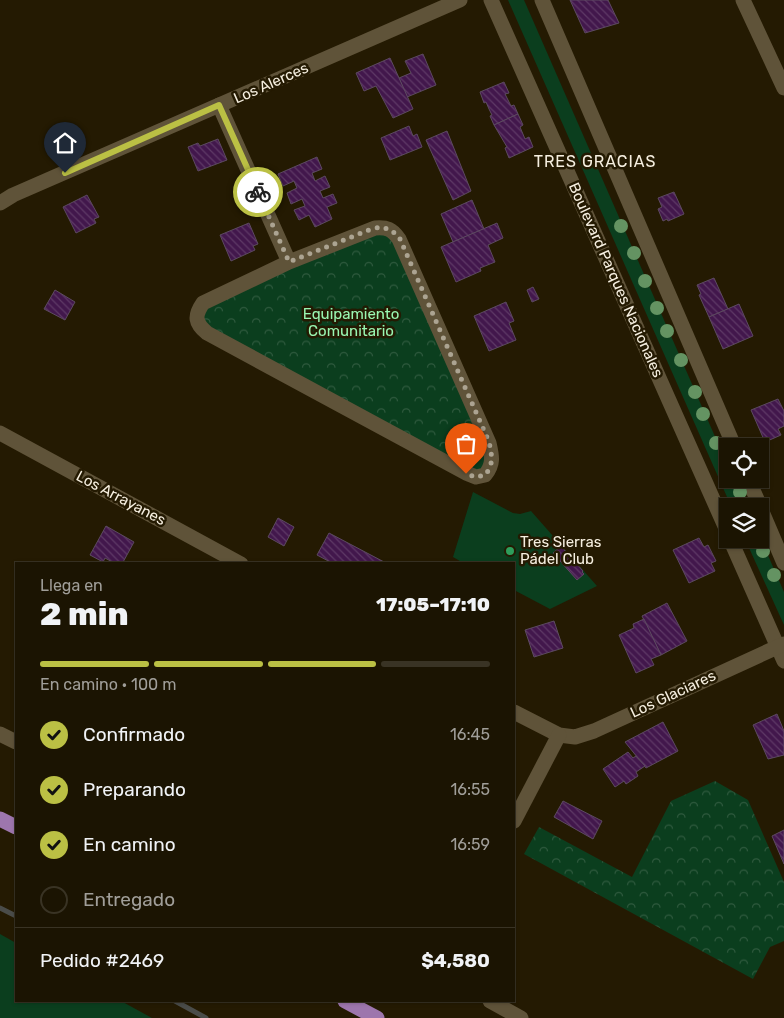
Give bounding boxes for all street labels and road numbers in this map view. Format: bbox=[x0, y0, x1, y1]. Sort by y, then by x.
street label: Los Alerces bbox=[231, 58, 311, 107]
street label: Boulevard Parques Nacionales bbox=[565, 180, 667, 380]
street label: Los Arrayanes bbox=[73, 467, 169, 529]
street label: Los Glaciares bbox=[627, 666, 719, 722]

